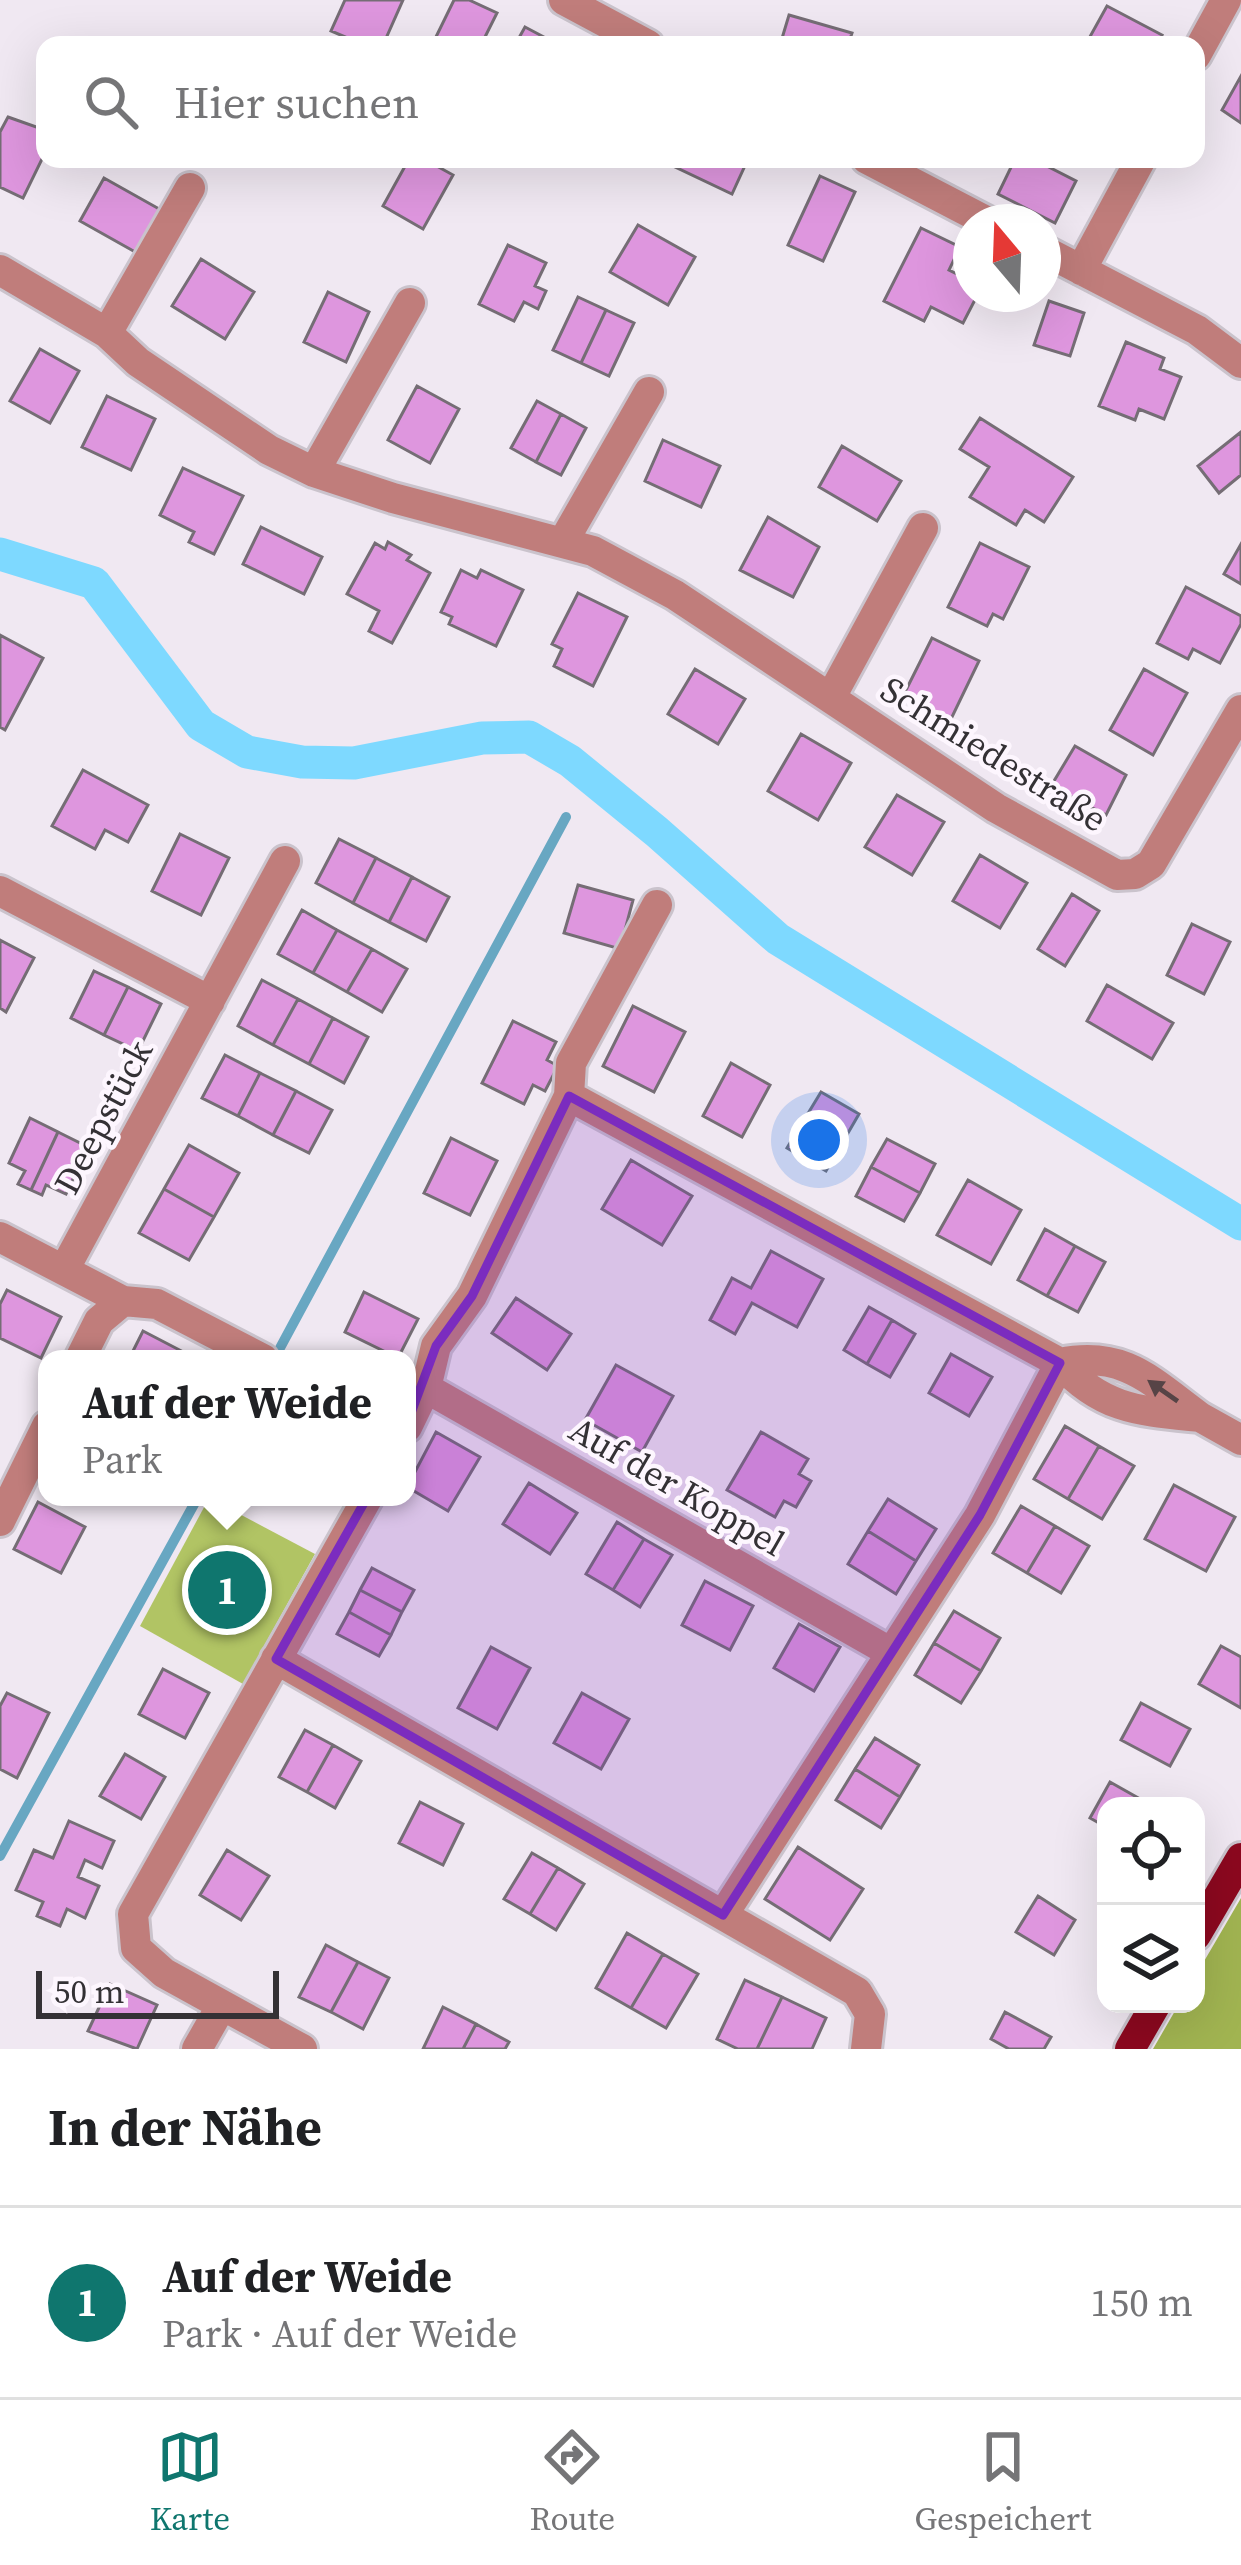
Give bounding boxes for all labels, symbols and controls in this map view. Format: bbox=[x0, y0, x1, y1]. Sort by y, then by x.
search box bbox=[36, 36, 1205, 168]
icon: search bbox=[78, 69, 144, 135]
text: Hier suchen bbox=[174, 71, 419, 133]
north arrow bbox=[953, 204, 1061, 312]
street label: Schmiedestraße bbox=[872, 665, 1116, 843]
street label: Deepstück bbox=[42, 1031, 164, 1203]
your location bbox=[789, 1110, 849, 1170]
popup bbox=[38, 1350, 416, 1506]
text: Auf der Weide bbox=[82, 1371, 372, 1433]
one-way arrow bbox=[1147, 1380, 1179, 1403]
street label: Auf der Koppel bbox=[561, 1405, 793, 1567]
text: Park bbox=[82, 1433, 162, 1486]
pin: 1 bbox=[188, 1545, 266, 1635]
map controls bbox=[1097, 1797, 1205, 2013]
button: locate bbox=[1097, 1797, 1205, 1905]
button: layers bbox=[1097, 1905, 1205, 2013]
scale bar bbox=[36, 1965, 279, 2018]
text: 50 m bbox=[54, 1969, 124, 2014]
text: In der Nähe bbox=[48, 2092, 322, 2162]
text: Auf der Weide bbox=[162, 2245, 452, 2307]
text: 1 bbox=[76, 2276, 98, 2329]
text: 150 m bbox=[1090, 2276, 1193, 2329]
text: Park · Auf der Weide bbox=[162, 2307, 517, 2360]
tab: Karte bbox=[150, 2424, 230, 2541]
tab: Route bbox=[529, 2424, 615, 2541]
tab: Gespeichert bbox=[914, 2424, 1091, 2541]

